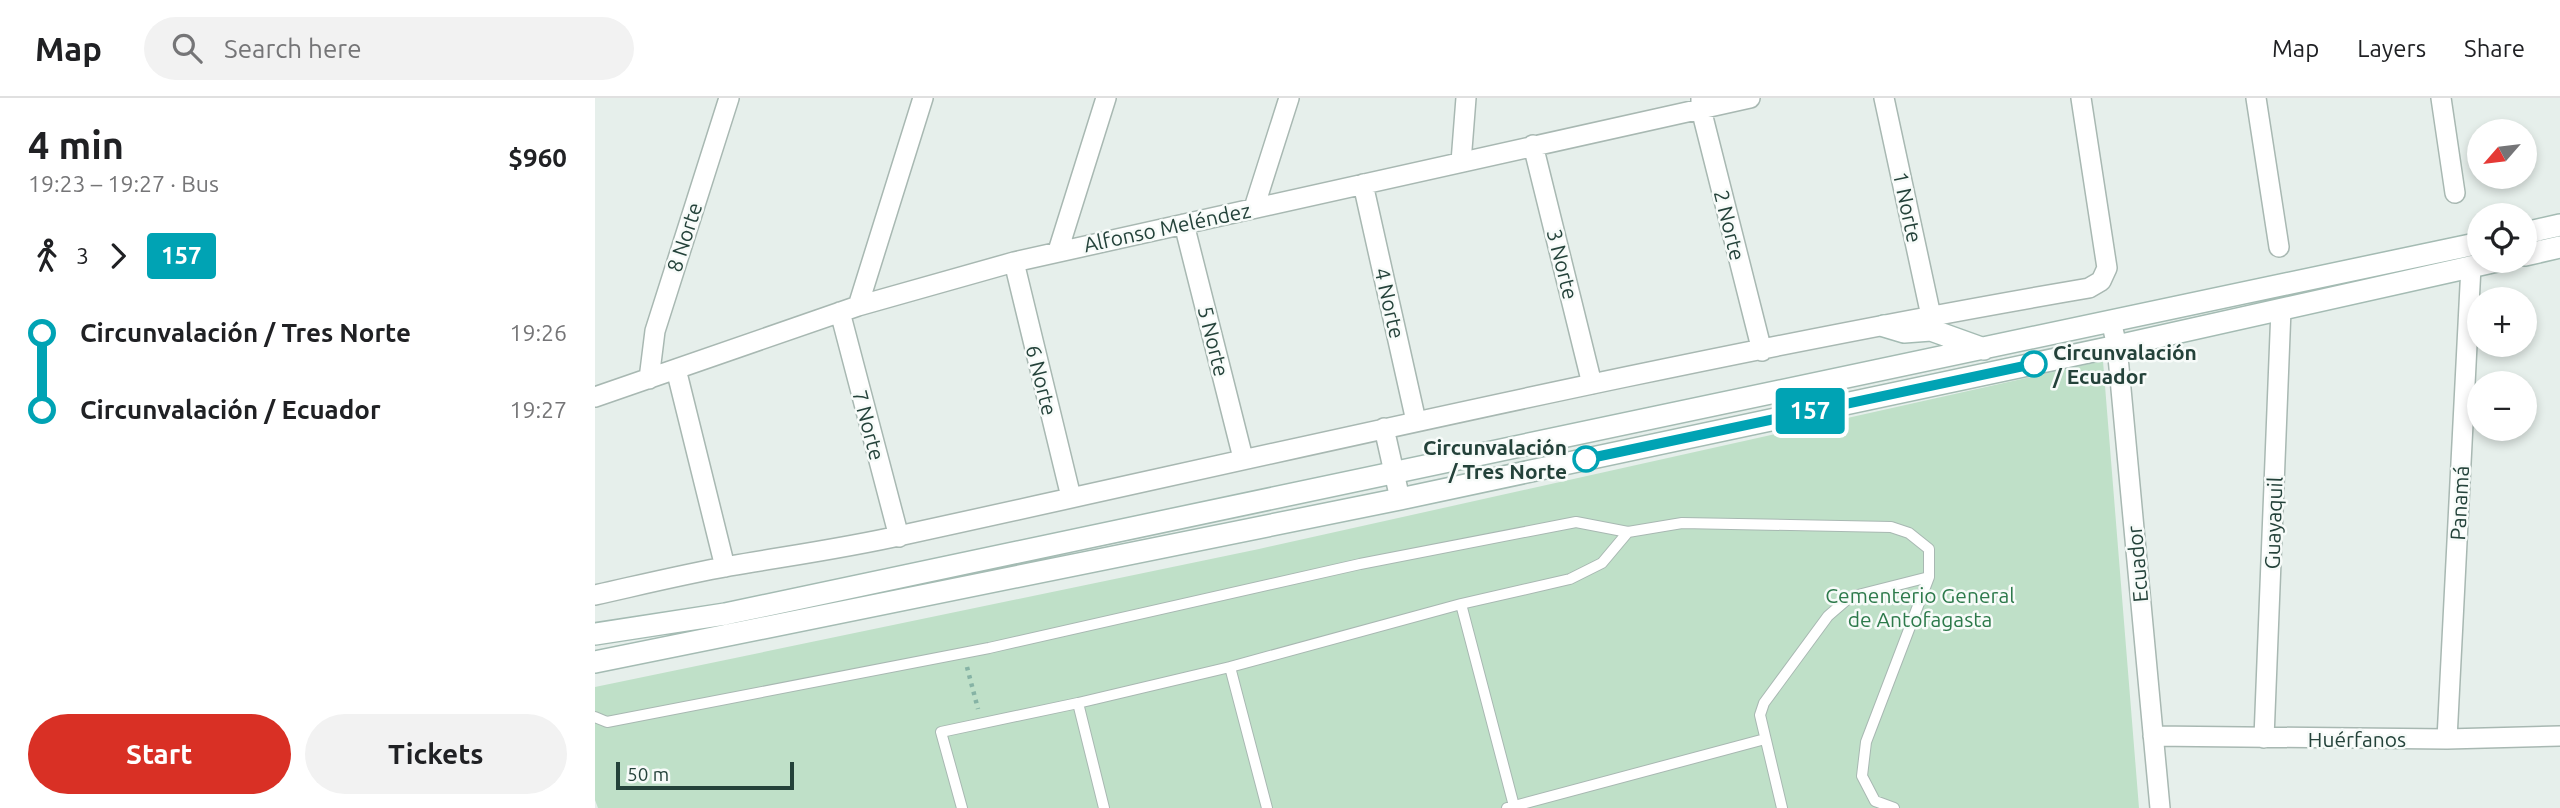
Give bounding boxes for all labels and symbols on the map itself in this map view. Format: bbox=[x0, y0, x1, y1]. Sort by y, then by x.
north arrow bbox=[2467, 119, 2537, 189]
street label: 1 Norte bbox=[1889, 169, 1927, 245]
street label: 2 Norte bbox=[1710, 187, 1750, 263]
street label: Alfonso Meléndez bbox=[1081, 198, 1253, 256]
street label: 8 Norte bbox=[662, 199, 706, 275]
street label: 3 Norte bbox=[1543, 226, 1583, 302]
street label: 4 Norte bbox=[1370, 265, 1410, 341]
street label: 5 Norte bbox=[1194, 303, 1234, 379]
place label: Circunvalación / Ecuador bbox=[2052, 340, 2197, 388]
street label: 6 Norte bbox=[1022, 342, 1062, 418]
marker: Circunvalación / Ecuador bbox=[2021, 351, 2047, 377]
street label: 7 Norte bbox=[848, 387, 890, 463]
line badge: 157 bbox=[1770, 388, 1850, 434]
place label: Circunvalación / Tres Norte bbox=[1423, 435, 1567, 483]
marker: Circunvalación / Tres Norte bbox=[1573, 446, 1599, 472]
street label: Panamá bbox=[2445, 465, 2473, 541]
street label: Guayaquil bbox=[2259, 476, 2287, 570]
street label: Ecuador bbox=[2122, 525, 2152, 603]
park label: Cementerio General de Antofagasta bbox=[1825, 583, 2015, 631]
street label: Huérfanos bbox=[2308, 727, 2406, 751]
scale bar bbox=[616, 759, 795, 791]

